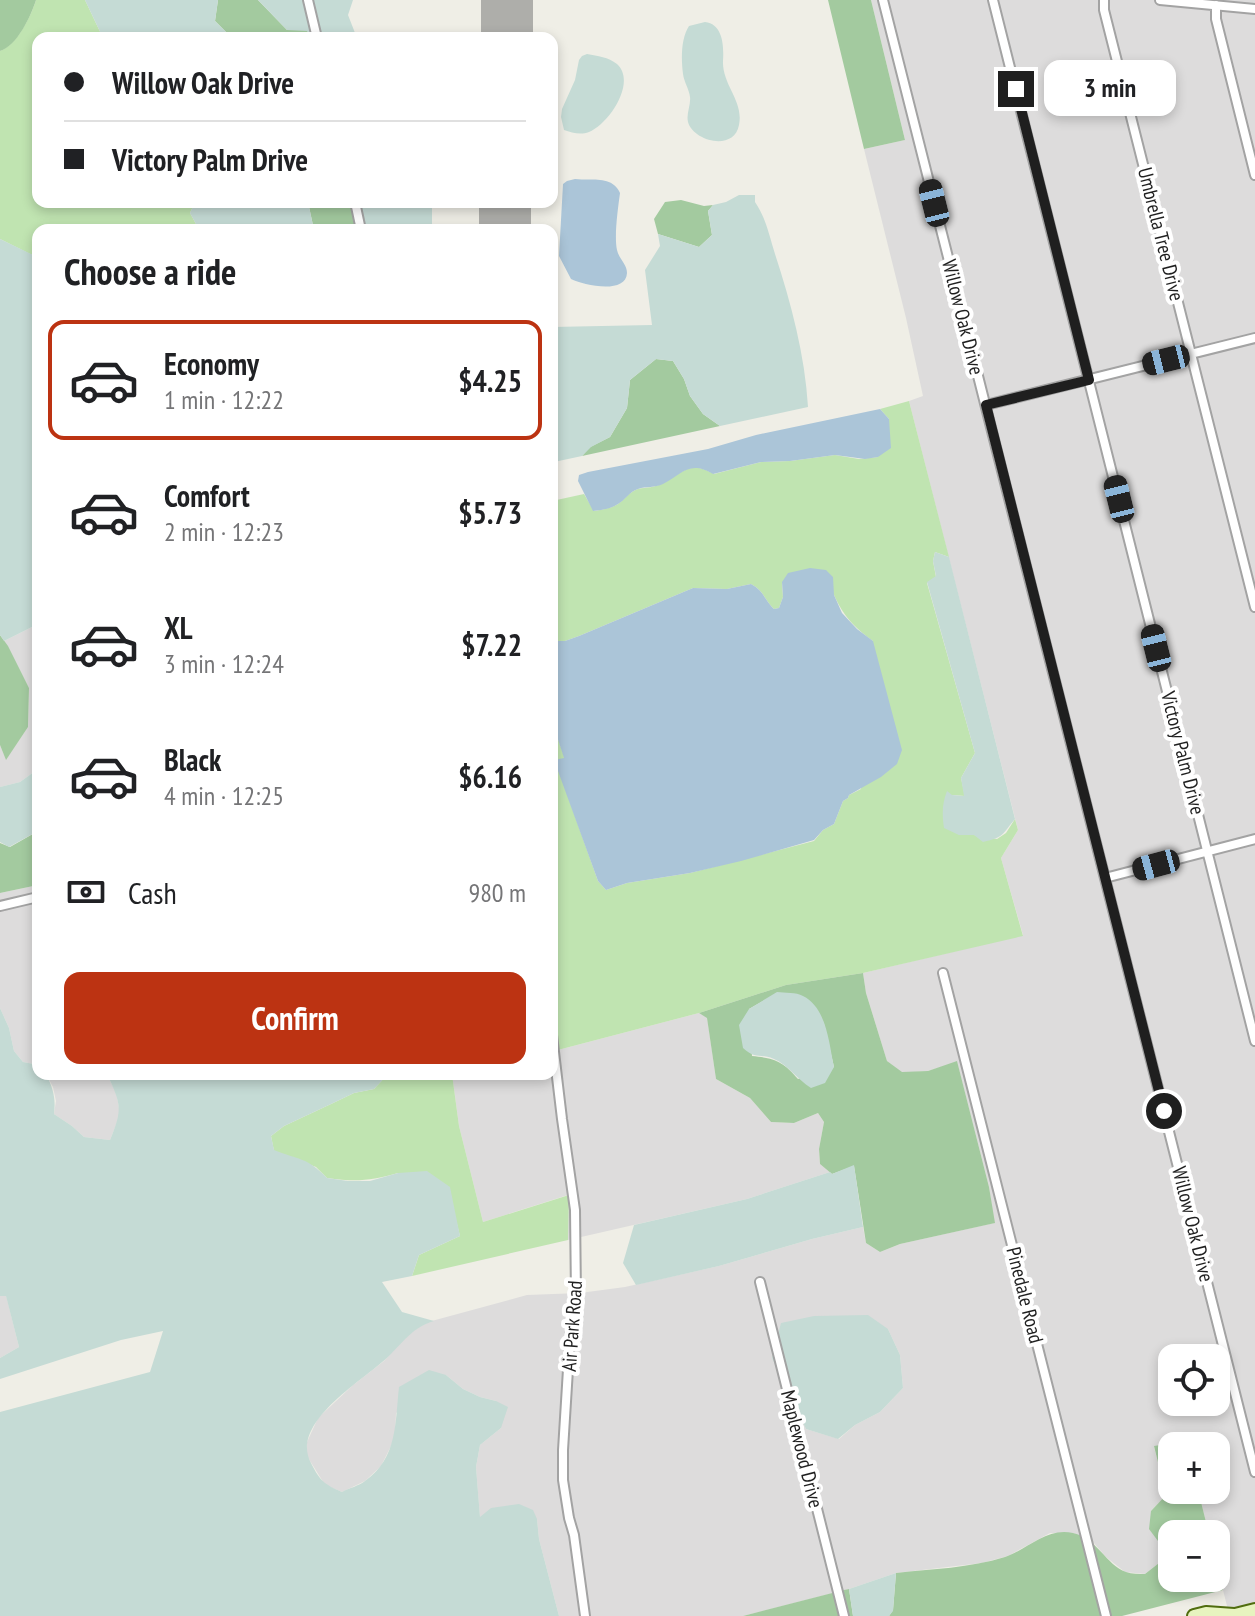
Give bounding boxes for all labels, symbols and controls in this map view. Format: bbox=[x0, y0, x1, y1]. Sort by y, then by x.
callout: 3 min bbox=[1044, 61, 1176, 117]
text: Willow Oak Drive bbox=[112, 63, 294, 102]
route end bbox=[998, 71, 1034, 107]
text: 3 min bbox=[1084, 71, 1136, 104]
text: Victory Palm Drive bbox=[112, 140, 308, 179]
street label: Umbrella Tree Drive bbox=[1132, 165, 1190, 303]
car bbox=[917, 177, 951, 229]
text: Choose a ride bbox=[64, 248, 236, 295]
street label: Willow Oak Drive bbox=[936, 257, 990, 377]
car bbox=[1140, 343, 1192, 377]
icon: car bbox=[68, 344, 140, 416]
text: Economy bbox=[164, 344, 259, 383]
text: $4.25 bbox=[458, 361, 522, 400]
text: 1 min · 12:22 bbox=[164, 383, 284, 416]
car bbox=[1102, 473, 1136, 525]
icon: car bbox=[68, 476, 140, 548]
text: Comfort bbox=[164, 476, 250, 515]
text: $5.73 bbox=[458, 493, 522, 532]
text: 2 min · 12:23 bbox=[164, 515, 284, 548]
icon: car bbox=[68, 608, 140, 680]
text: XL bbox=[164, 608, 193, 647]
car bbox=[1139, 622, 1173, 674]
text: $7.22 bbox=[461, 625, 522, 664]
text: 3 min · 12:24 bbox=[164, 647, 284, 680]
street label: Victory Palm Drive bbox=[1155, 688, 1211, 817]
icon: car bbox=[68, 740, 140, 812]
text: Black bbox=[164, 740, 221, 779]
text: $6.16 bbox=[458, 757, 522, 796]
text: 4 min · 12:25 bbox=[164, 779, 284, 812]
car bbox=[1130, 847, 1182, 883]
icon: cash bbox=[64, 870, 108, 914]
text: Cash bbox=[128, 873, 177, 912]
text: 980 m bbox=[468, 876, 526, 909]
button: Confirm bbox=[64, 972, 526, 1064]
route start bbox=[1146, 1093, 1182, 1129]
street label: Willow Oak Drive bbox=[1166, 1164, 1220, 1284]
street label: Pinedale Road bbox=[1000, 1244, 1050, 1346]
street label: Air Park Road bbox=[556, 1280, 588, 1372]
map controls bbox=[1158, 1344, 1230, 1592]
button: locate bbox=[1158, 1344, 1230, 1416]
street label: Maplewood Drive bbox=[775, 1387, 829, 1511]
button: + bbox=[1158, 1432, 1230, 1504]
button: − bbox=[1158, 1520, 1230, 1592]

